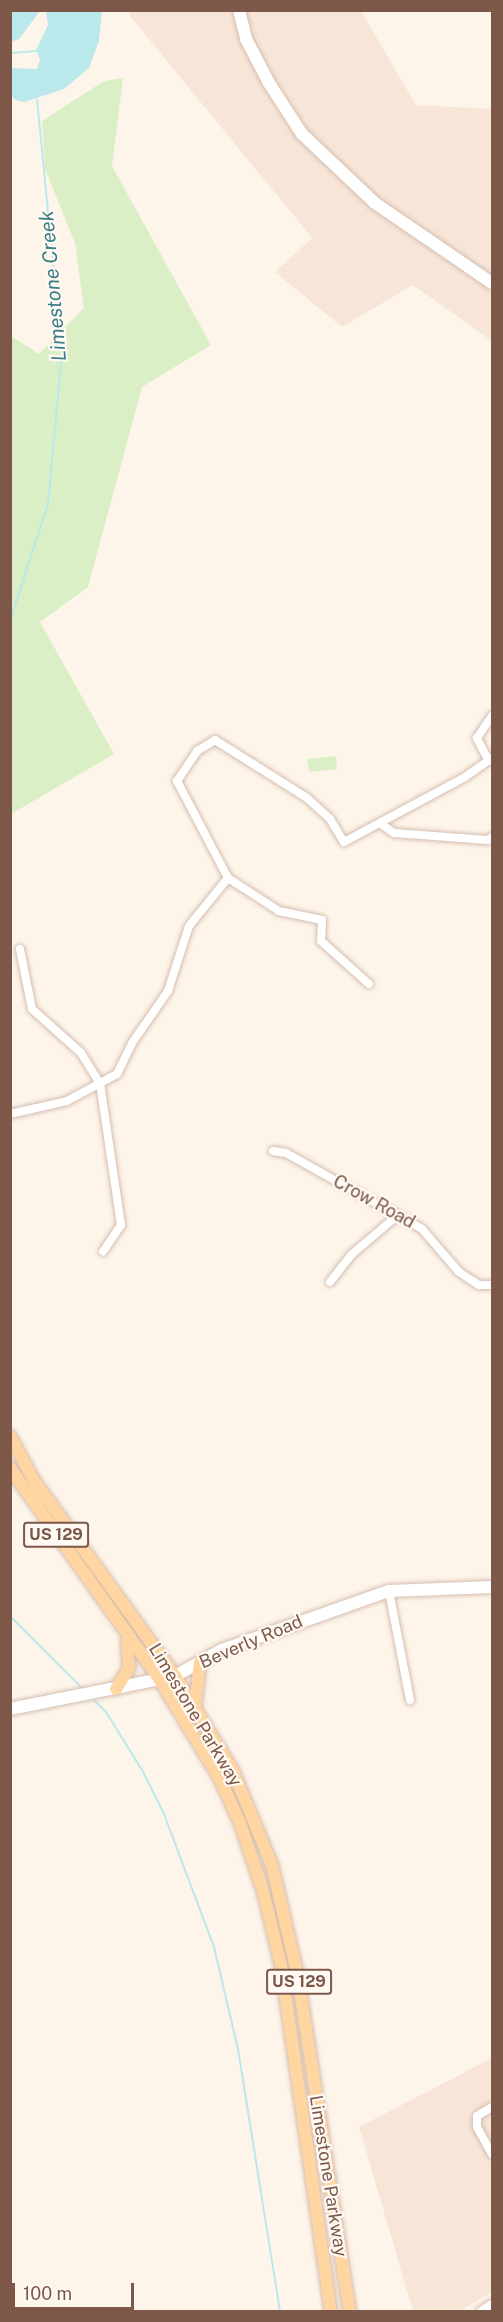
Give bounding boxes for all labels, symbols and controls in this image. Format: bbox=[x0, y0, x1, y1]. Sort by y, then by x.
water label: Limestone Creek bbox=[34, 210, 72, 362]
street label: Crow Road bbox=[329, 1171, 419, 1233]
road number: US 129 bbox=[23, 1522, 89, 1548]
street label: Beverly Road bbox=[196, 1611, 306, 1673]
street label: Limestone Parkway bbox=[144, 1639, 246, 1791]
road number: US 129 bbox=[266, 1969, 332, 1995]
street label: Limestone Parkway bbox=[305, 2094, 351, 2258]
scale bar bbox=[15, 2271, 136, 2309]
text: 100 m bbox=[23, 2283, 72, 2304]

